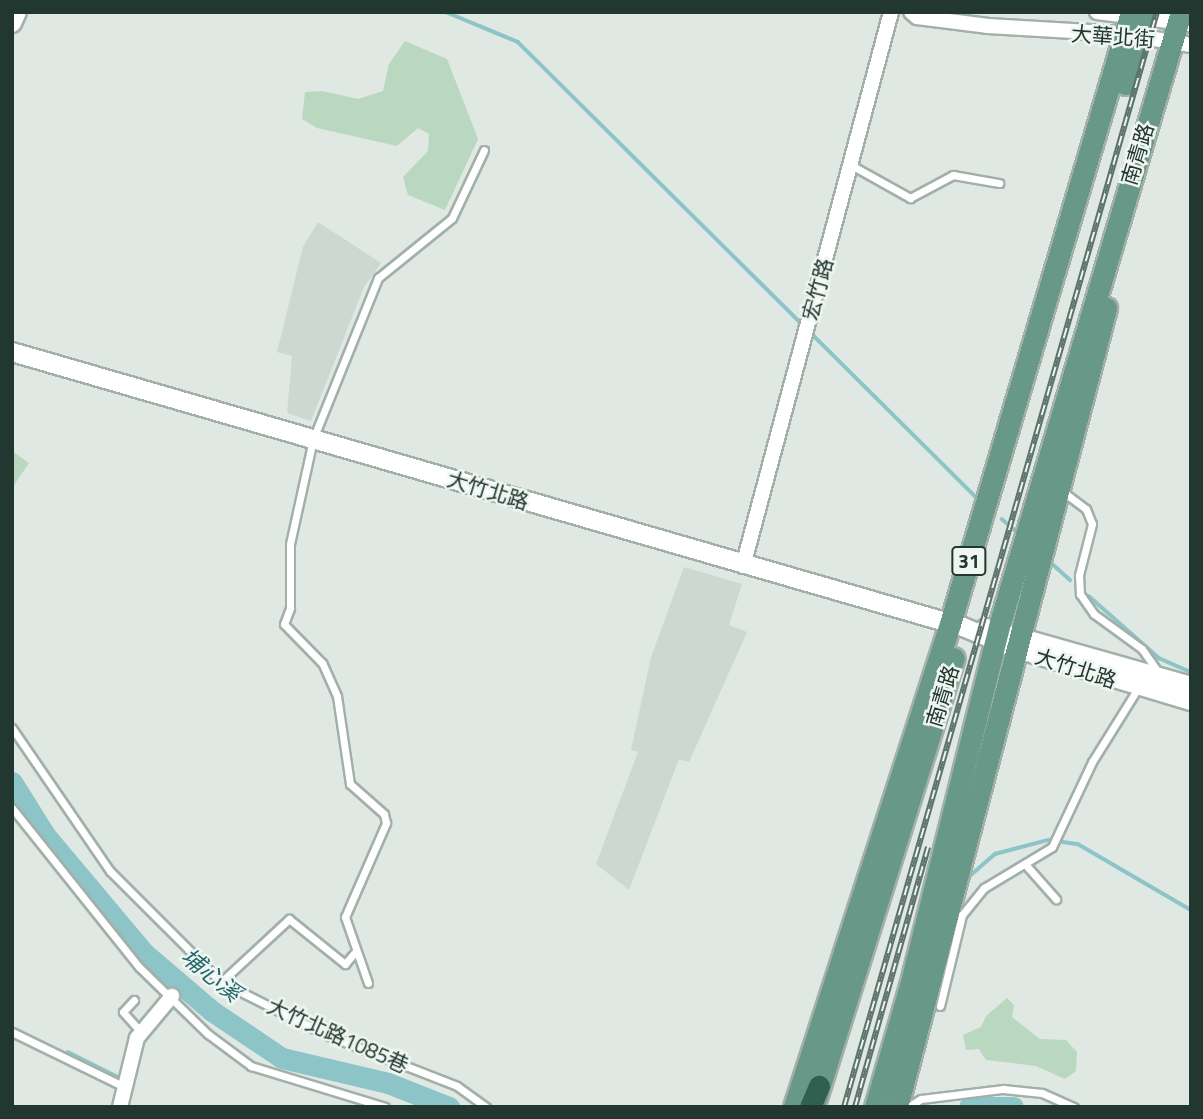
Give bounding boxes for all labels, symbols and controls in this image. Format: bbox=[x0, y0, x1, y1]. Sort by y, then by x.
street label: 大華北街 bbox=[1070, 21, 1156, 51]
street label: 南青路 bbox=[1116, 120, 1158, 188]
street label: 宏竹路 bbox=[797, 255, 837, 323]
street label: 大竹北路 bbox=[444, 466, 532, 514]
road number: 31 bbox=[950, 546, 988, 576]
street label: 大竹北路 bbox=[1032, 643, 1120, 693]
street label: 南青路 bbox=[921, 662, 963, 730]
water label: 埔心溪 bbox=[176, 943, 246, 1007]
street label: 大竹北路1085巷 bbox=[263, 993, 413, 1077]

